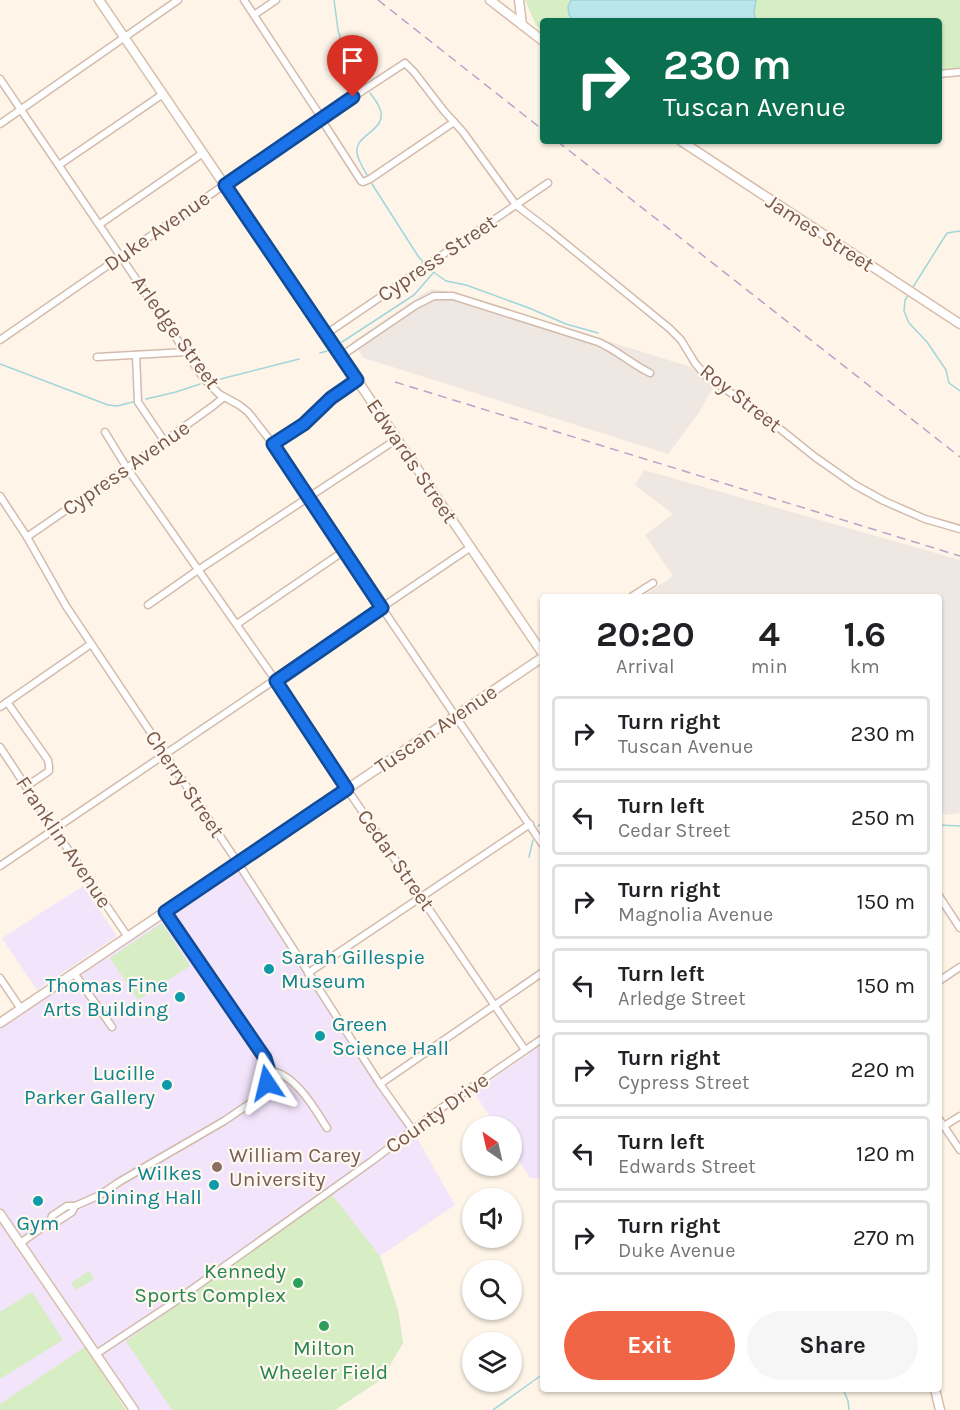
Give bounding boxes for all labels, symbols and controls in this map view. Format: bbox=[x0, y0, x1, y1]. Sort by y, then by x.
pin bbox=[327, 35, 378, 97]
text: 230 m bbox=[663, 40, 792, 90]
icon: right bbox=[564, 42, 642, 120]
icon: arrive bbox=[336, 44, 369, 77]
text: Tuscan Avenue bbox=[663, 91, 846, 123]
street label: Duke Avenue bbox=[100, 186, 214, 276]
street label: James Street bbox=[761, 189, 879, 277]
street label: Cypress Street bbox=[373, 209, 501, 307]
street label: Arledge Street bbox=[127, 271, 225, 393]
street label: Roy Street bbox=[695, 359, 787, 437]
street label: Edwards Street bbox=[362, 394, 462, 528]
street label: Cypress Avenue bbox=[58, 415, 194, 521]
text: 20:20 bbox=[596, 613, 695, 655]
text: 4 bbox=[758, 613, 780, 655]
text: 1.6 bbox=[844, 613, 886, 655]
text: Arrival bbox=[616, 655, 675, 678]
text: min bbox=[751, 655, 788, 678]
text: km bbox=[850, 655, 880, 678]
street label: Tuscan Avenue bbox=[370, 679, 502, 779]
text: Turn right bbox=[618, 709, 721, 735]
icon: right bbox=[567, 717, 600, 750]
text: 230 m bbox=[850, 721, 915, 747]
street label: Cherry Street bbox=[140, 726, 230, 842]
text: Tuscan Avenue bbox=[618, 735, 753, 758]
street label: Franklin Avenue bbox=[11, 772, 117, 912]
text: Turn left bbox=[618, 793, 705, 819]
icon: left bbox=[567, 801, 600, 834]
street label: Cedar Street bbox=[352, 805, 440, 915]
text: 250 m bbox=[851, 805, 915, 831]
text: Cedar Street bbox=[618, 819, 730, 842]
text: Turn right bbox=[618, 877, 721, 903]
icon: right bbox=[567, 885, 600, 918]
text: 150 m bbox=[856, 889, 915, 915]
text: Magnolia Avenue bbox=[618, 903, 773, 926]
place label: Sarah Gillespie Museum bbox=[281, 945, 425, 993]
text: Turn left bbox=[618, 961, 705, 987]
marker: Sarah Gillespie Museum bbox=[262, 962, 276, 976]
icon: left bbox=[567, 969, 600, 1002]
place label: Thomas Fine Arts Building bbox=[43, 973, 168, 1021]
text: 150 m bbox=[856, 973, 915, 999]
text: Arledge Street bbox=[618, 987, 746, 1010]
marker: Thomas Fine Arts Building bbox=[173, 990, 187, 1004]
place label: Green Science Hall bbox=[332, 1012, 449, 1060]
marker: Green Science Hall bbox=[313, 1029, 327, 1043]
text: Turn right bbox=[618, 1045, 721, 1071]
position arrow bbox=[235, 1051, 299, 1115]
icon: right bbox=[567, 1053, 600, 1086]
text: 220 m bbox=[851, 1057, 915, 1083]
place label: Lucille Parker Gallery bbox=[24, 1061, 155, 1109]
street label: County Drive bbox=[381, 1068, 493, 1158]
text: Cypress Street bbox=[618, 1071, 749, 1094]
marker: Lucille Parker Gallery bbox=[160, 1078, 174, 1092]
north arrow bbox=[462, 1116, 522, 1176]
map controls bbox=[462, 1116, 522, 1392]
text: Turn left bbox=[618, 1129, 705, 1155]
icon: left bbox=[567, 1137, 600, 1170]
text: 120 m bbox=[856, 1141, 915, 1167]
place label: William Carey University bbox=[229, 1143, 361, 1191]
text: Edwards Street bbox=[618, 1155, 756, 1178]
marker: William Carey University bbox=[210, 1160, 224, 1174]
place label: Wilkes Dining Hall bbox=[96, 1161, 202, 1209]
marker: Wilkes Dining Hall bbox=[207, 1178, 221, 1192]
button: sound bbox=[462, 1188, 522, 1248]
marker: Gym bbox=[31, 1194, 45, 1208]
place label: Gym bbox=[17, 1211, 59, 1235]
text: Turn right bbox=[618, 1213, 721, 1239]
icon: right bbox=[567, 1221, 600, 1254]
text: 270 m bbox=[853, 1225, 915, 1251]
text: Duke Avenue bbox=[618, 1239, 735, 1262]
place label: Kennedy Sports Complex bbox=[134, 1259, 286, 1307]
button: search bbox=[462, 1260, 522, 1320]
marker: Kennedy Sports Complex bbox=[291, 1276, 305, 1290]
button: Exit bbox=[564, 1311, 735, 1380]
button: Share bbox=[747, 1311, 918, 1380]
marker: Milton Wheeler Field bbox=[317, 1319, 331, 1333]
button: layers bbox=[462, 1332, 522, 1392]
place label: Milton Wheeler Field bbox=[260, 1336, 388, 1384]

